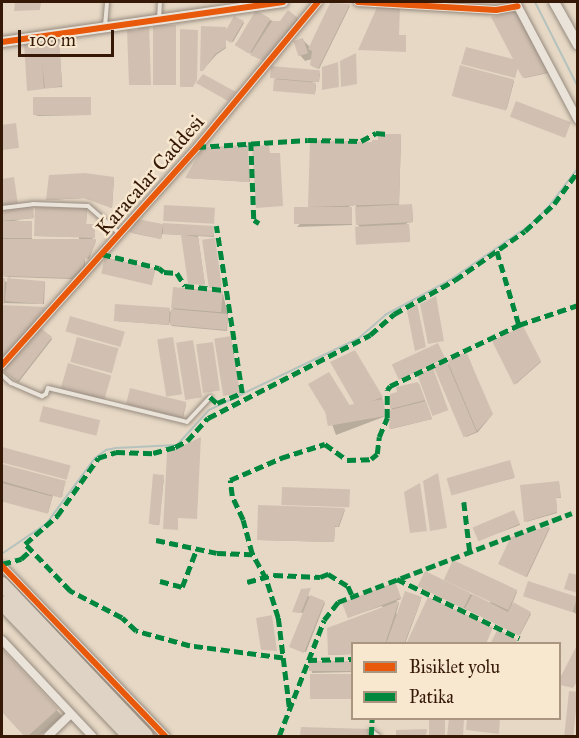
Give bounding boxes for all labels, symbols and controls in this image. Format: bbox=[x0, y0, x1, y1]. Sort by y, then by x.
scale bar bbox=[21, 18, 117, 56]
text: 100 m bbox=[29, 29, 76, 51]
street label: Karacalar Caddesi bbox=[91, 110, 209, 240]
legend bbox=[351, 642, 561, 720]
text: Bisiklet yolu bbox=[409, 656, 500, 678]
text: Patika bbox=[409, 686, 454, 708]

